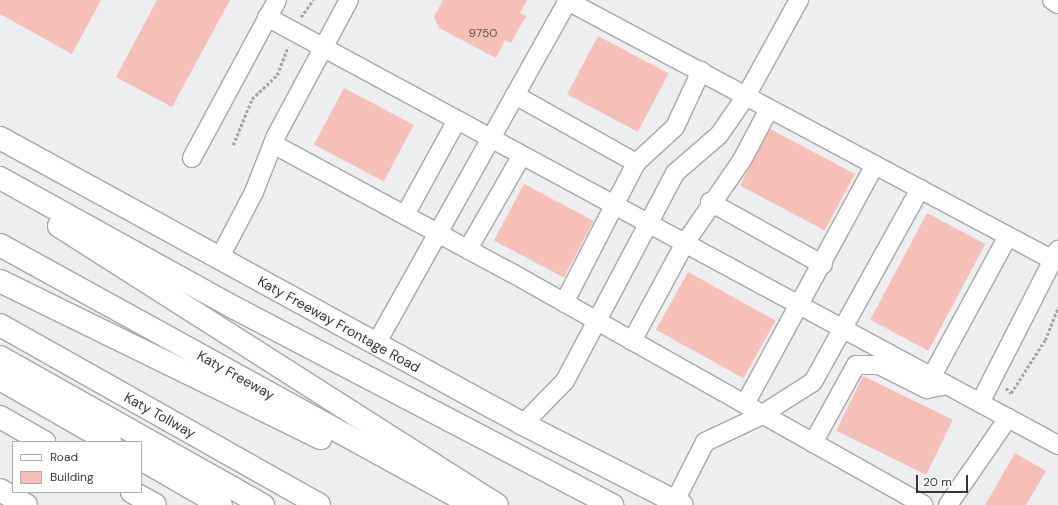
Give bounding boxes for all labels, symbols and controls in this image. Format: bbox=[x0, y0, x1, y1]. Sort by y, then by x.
house number: 9750 bbox=[469, 27, 497, 41]
street label: Katy Freeway Frontage Road bbox=[255, 272, 423, 376]
street label: Katy Freeway bbox=[194, 347, 278, 403]
street label: Katy Tollway bbox=[121, 388, 199, 442]
legend bbox=[12, 441, 142, 493]
text: Road bbox=[50, 449, 78, 465]
scale bar bbox=[918, 467, 970, 493]
text: Building bbox=[50, 469, 94, 485]
text: 20 m bbox=[923, 474, 952, 490]

